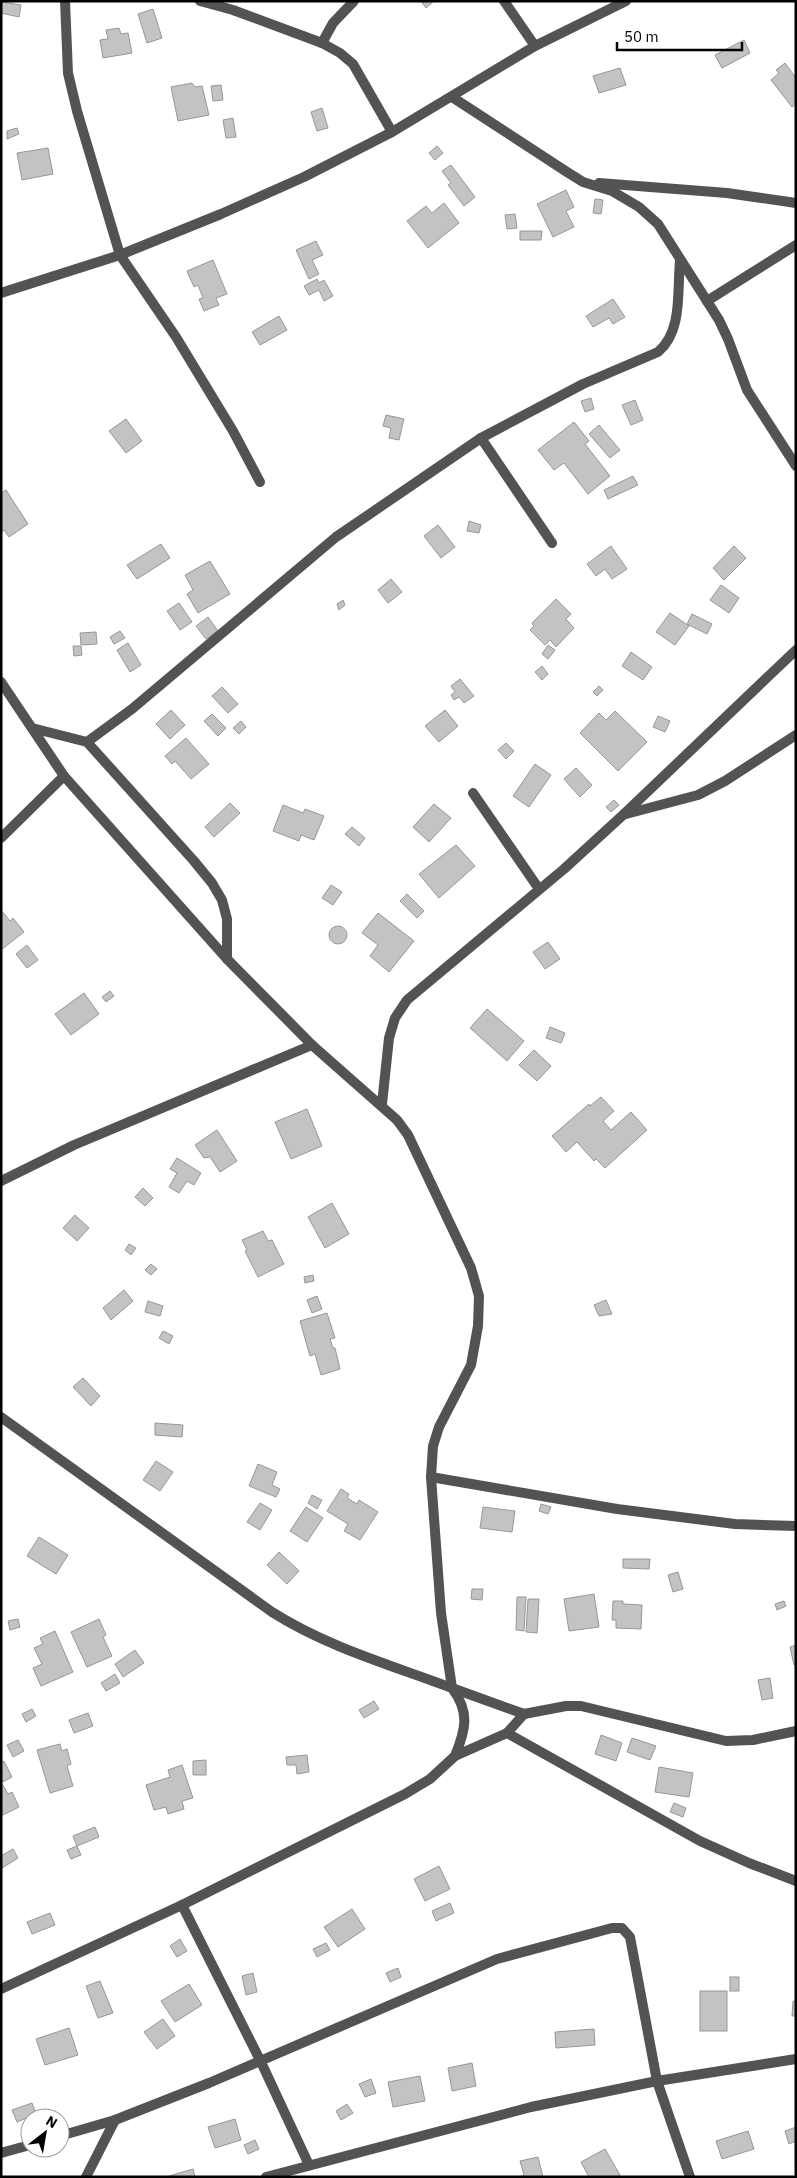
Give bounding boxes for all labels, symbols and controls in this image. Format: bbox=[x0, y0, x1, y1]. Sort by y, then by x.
scale bar bbox=[617, 20, 742, 52]
text: 50 m bbox=[624, 27, 659, 46]
north arrow bbox=[20, 2108, 70, 2158]
text: N bbox=[43, 2112, 61, 2132]

